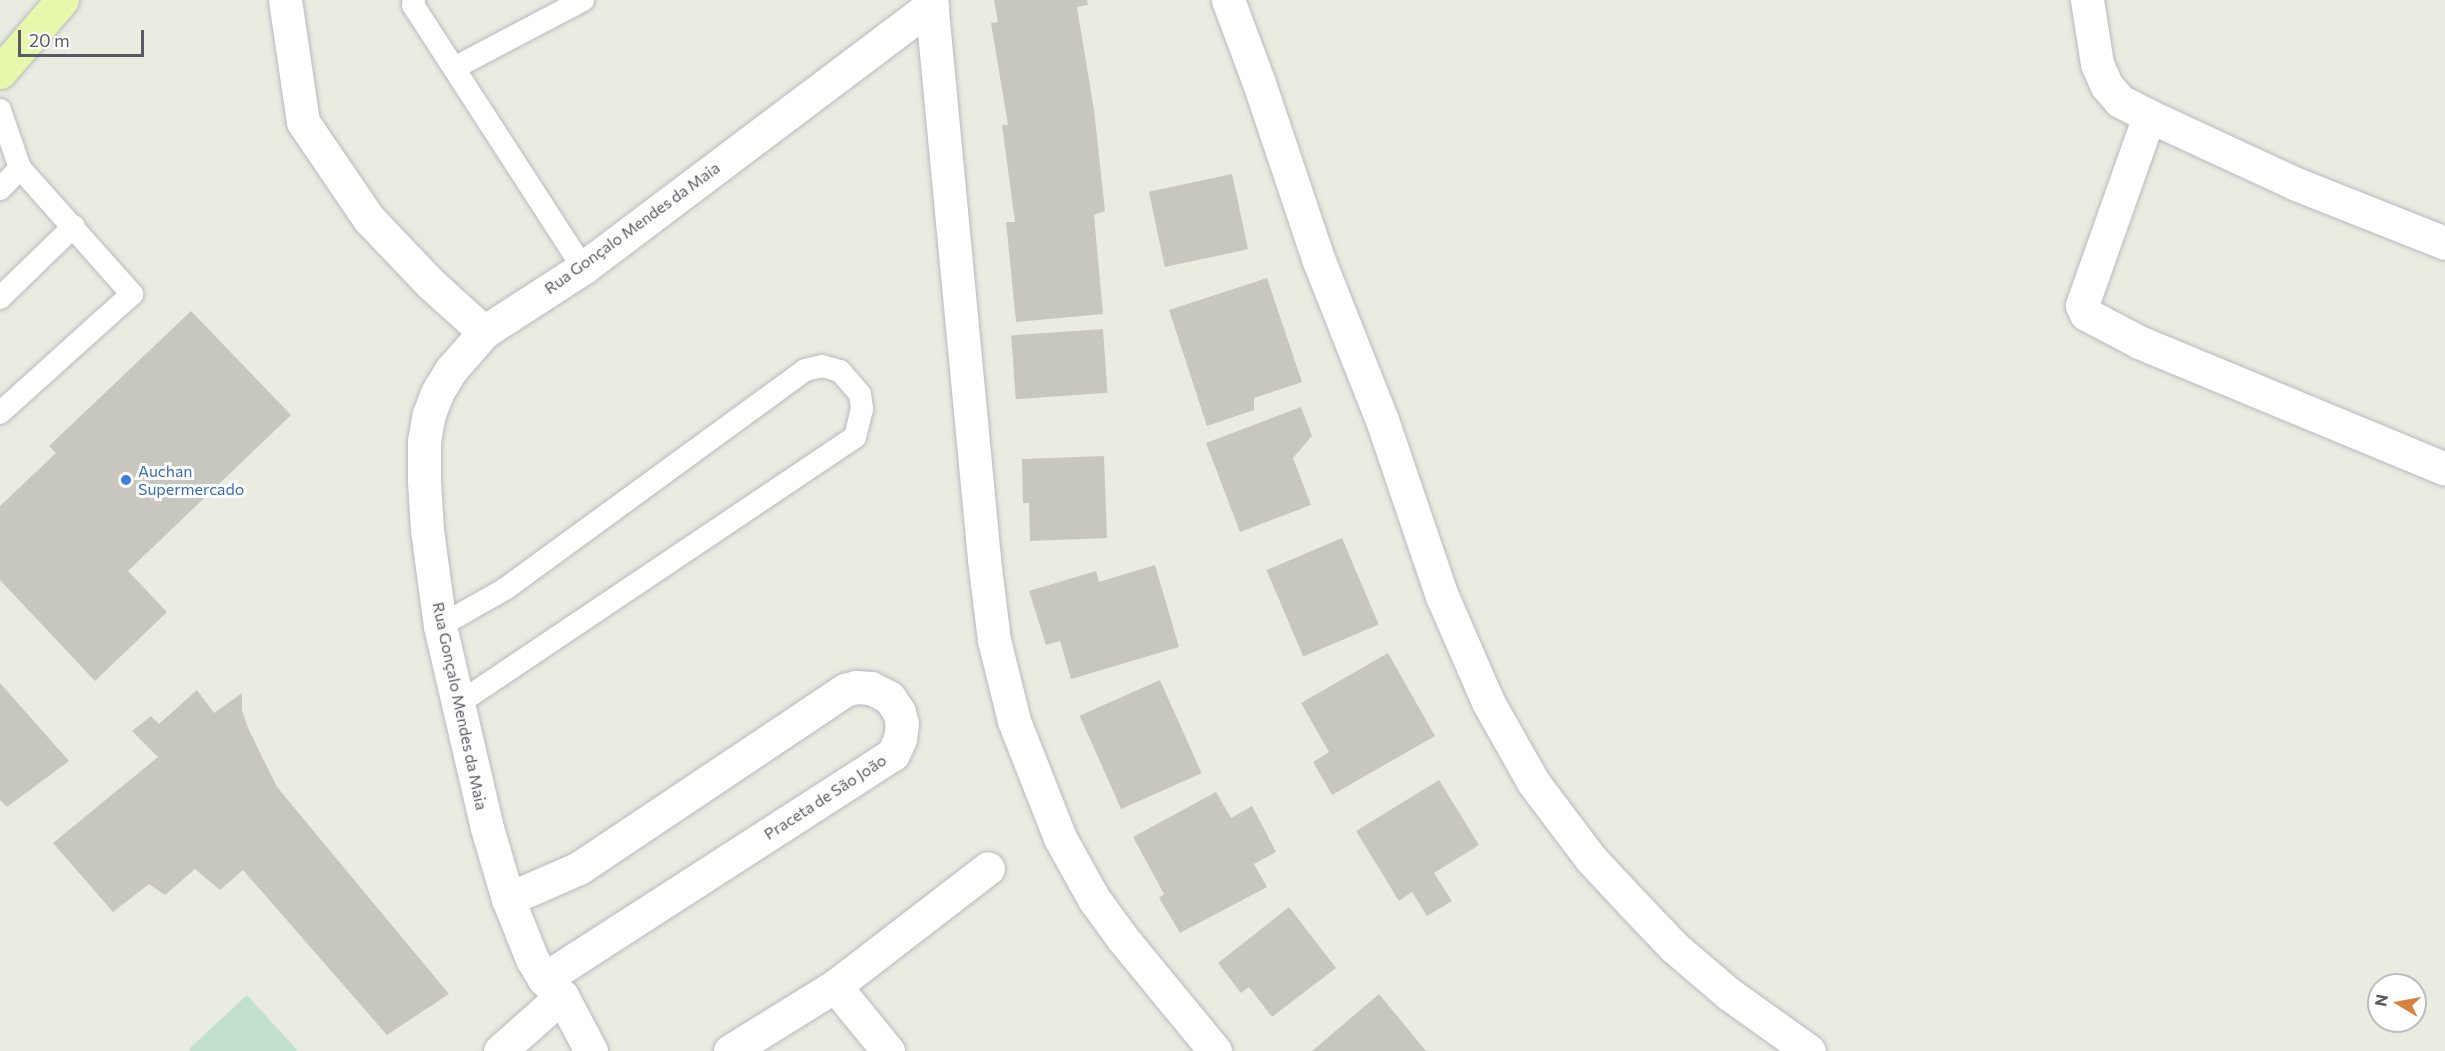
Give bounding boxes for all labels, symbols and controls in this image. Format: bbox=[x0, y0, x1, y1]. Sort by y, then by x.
scale bar bbox=[21, 18, 147, 56]
text: 20 m bbox=[29, 29, 70, 51]
street label: Rua Gonçalo Mendes da Maia bbox=[541, 158, 723, 298]
place label: Auchan Supermercado bbox=[138, 461, 244, 499]
marker: Auchan Supermercado bbox=[119, 473, 133, 487]
street label: Rua Gonçalo Mendes da Maia bbox=[429, 600, 491, 812]
street label: Praceta de São João bbox=[760, 750, 890, 844]
north arrow bbox=[2367, 973, 2427, 1033]
text: N bbox=[2370, 993, 2391, 1008]

